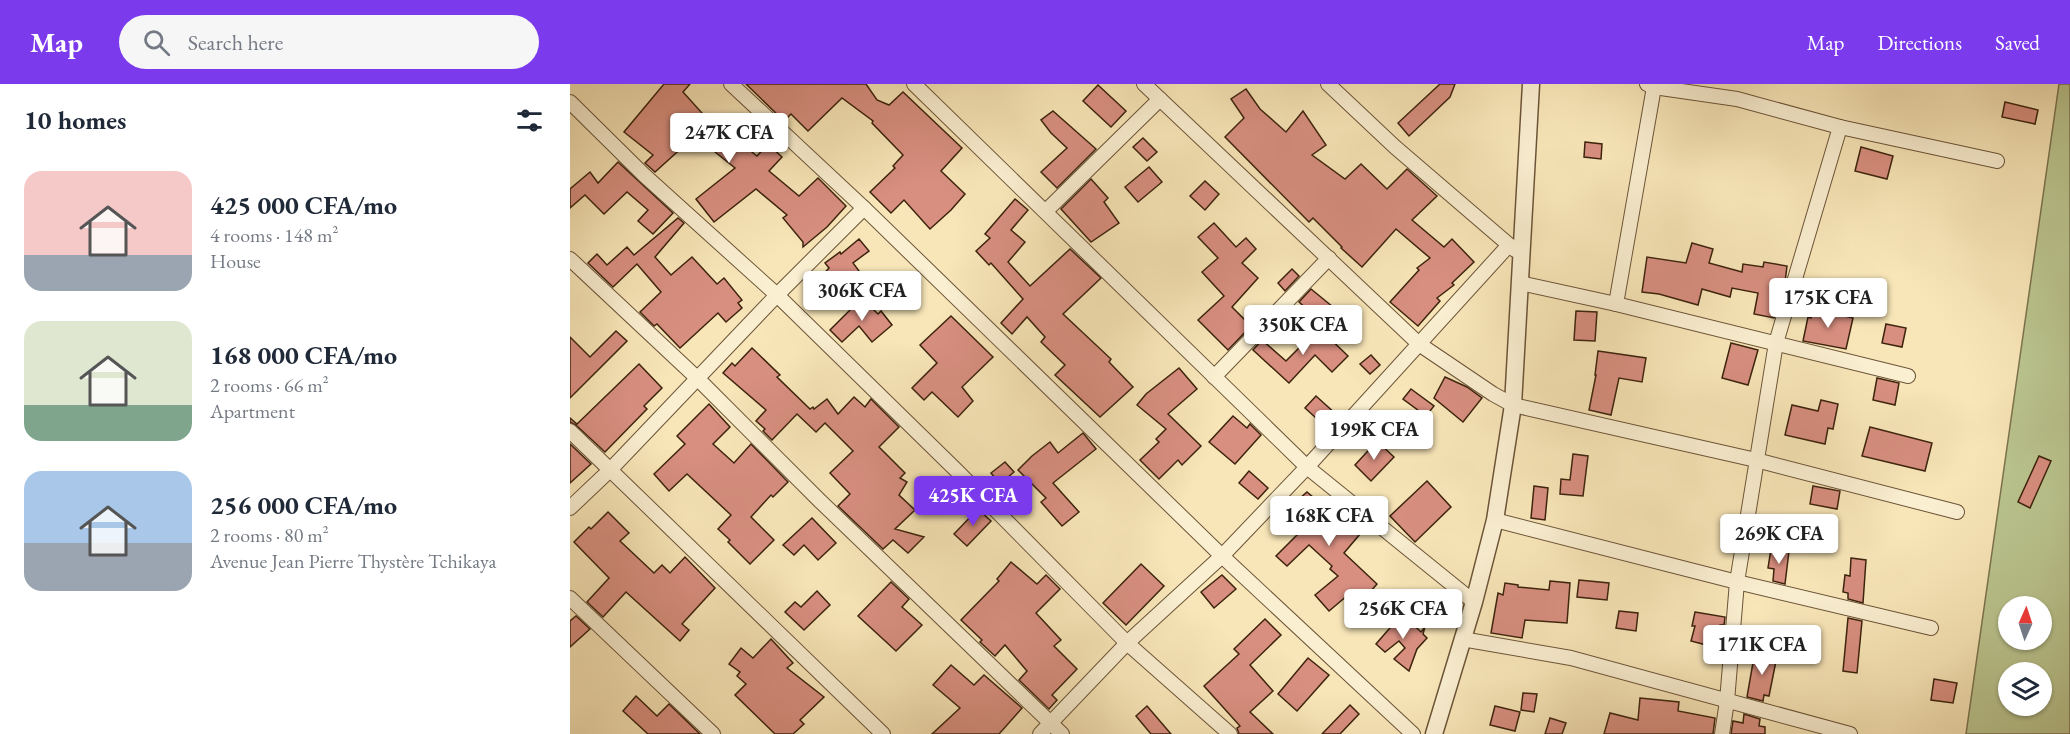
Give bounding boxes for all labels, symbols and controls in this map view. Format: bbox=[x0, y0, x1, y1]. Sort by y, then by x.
search box bbox=[119, 15, 539, 69]
text: Map bbox=[30, 24, 83, 60]
icon: search bbox=[140, 26, 173, 59]
text: Search here bbox=[188, 28, 283, 57]
text: Map bbox=[1807, 29, 1844, 56]
text: Directions bbox=[1877, 29, 1962, 56]
text: Saved bbox=[1995, 29, 2040, 56]
text: 10 homes bbox=[24, 103, 126, 137]
icon: filters bbox=[513, 104, 546, 137]
pin: 247K CFA bbox=[667, 113, 791, 164]
text: 247K CFA bbox=[684, 119, 774, 145]
text: 425 000 CFA/mo bbox=[210, 188, 397, 222]
icon: home bbox=[72, 195, 144, 267]
text: 4 rooms · 148 m² bbox=[210, 222, 338, 248]
text: House bbox=[210, 248, 261, 274]
pin: 306K CFA bbox=[800, 271, 924, 322]
text: 306K CFA bbox=[817, 277, 907, 303]
pin: 175K CFA bbox=[1766, 278, 1890, 329]
text: 175K CFA bbox=[1783, 284, 1873, 310]
pin: 350K CFA bbox=[1241, 305, 1365, 356]
text: 350K CFA bbox=[1258, 311, 1348, 337]
text: 168 000 CFA/mo bbox=[210, 338, 397, 372]
icon: home bbox=[72, 345, 144, 417]
text: 2 rooms · 66 m² bbox=[210, 372, 329, 398]
text: Apartment bbox=[210, 398, 295, 424]
pin: 199K CFA bbox=[1312, 410, 1436, 461]
text: 199K CFA bbox=[1329, 416, 1419, 442]
pin: 425K CFA bbox=[911, 476, 1035, 527]
text: 425K CFA bbox=[928, 482, 1018, 508]
text: 256 000 CFA/mo bbox=[210, 488, 397, 522]
icon: home bbox=[72, 495, 144, 567]
pin: 168K CFA bbox=[1267, 496, 1391, 547]
text: 168K CFA bbox=[1284, 502, 1374, 528]
pin: 269K CFA bbox=[1717, 514, 1841, 565]
text: 269K CFA bbox=[1734, 520, 1824, 546]
text: 2 rooms · 80 m² bbox=[210, 522, 329, 548]
text: Avenue Jean Pierre Thystère Tchikaya bbox=[210, 548, 496, 574]
pin: 256K CFA bbox=[1341, 589, 1465, 640]
text: 256K CFA bbox=[1358, 595, 1448, 621]
north arrow bbox=[1998, 596, 2052, 650]
map controls bbox=[1998, 596, 2052, 716]
pin: 171K CFA bbox=[1700, 625, 1824, 676]
text: 171K CFA bbox=[1717, 631, 1807, 657]
button: layers bbox=[1998, 662, 2052, 716]

